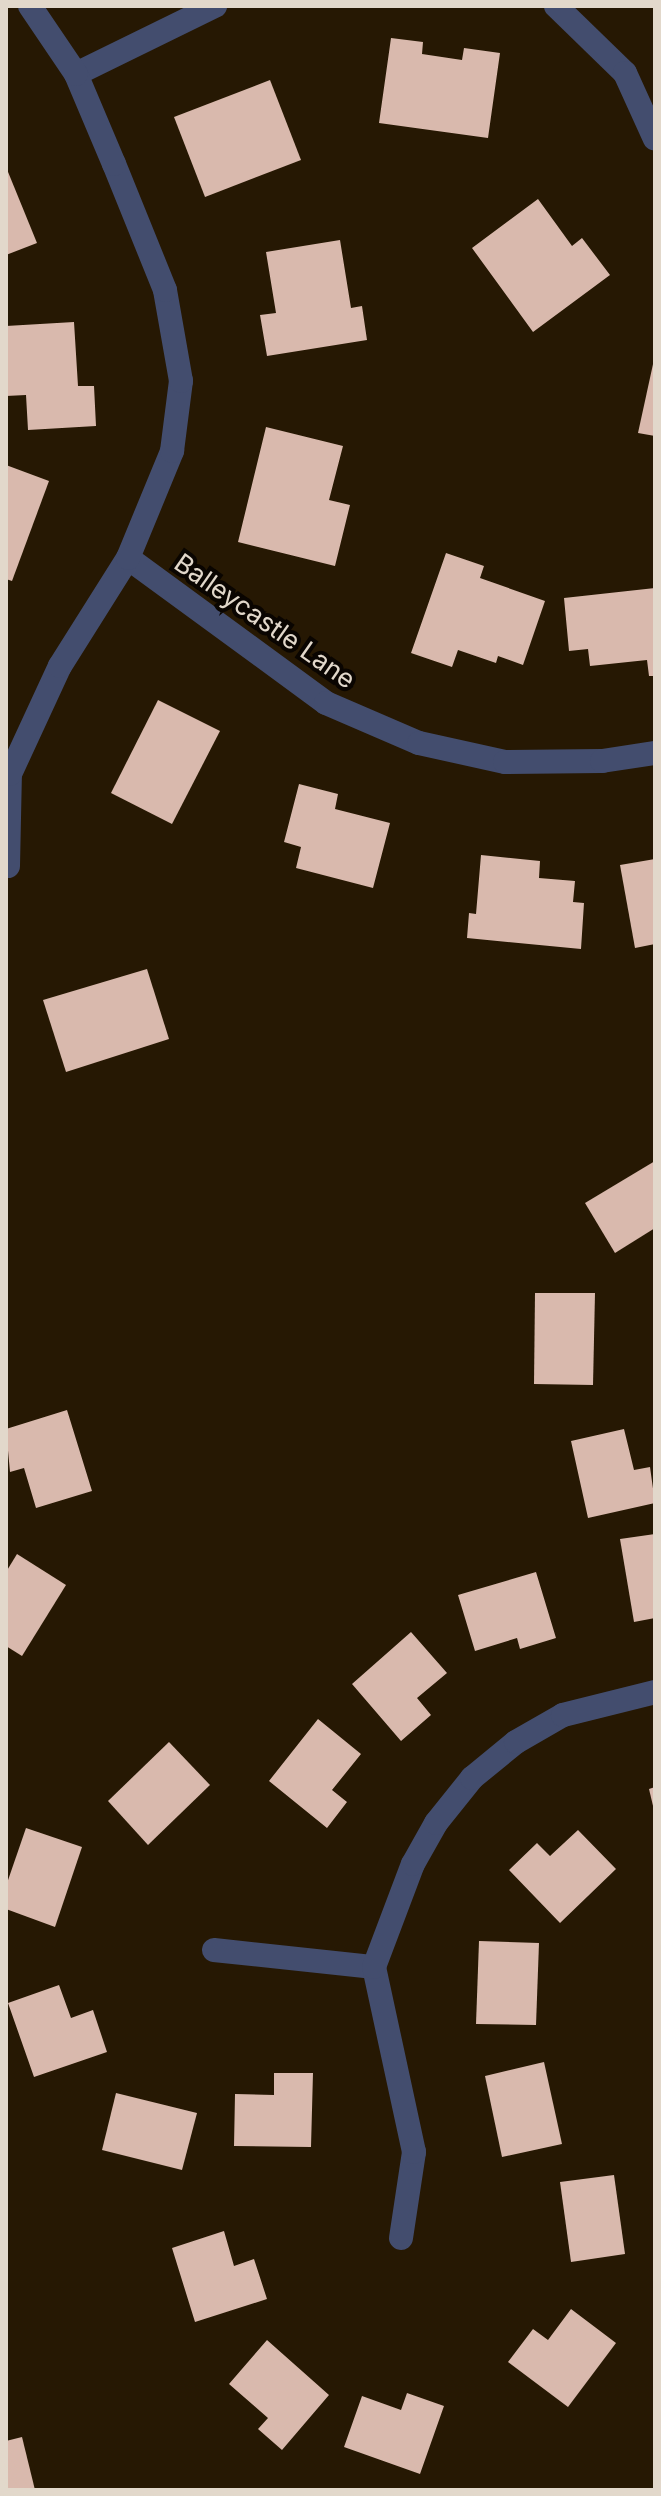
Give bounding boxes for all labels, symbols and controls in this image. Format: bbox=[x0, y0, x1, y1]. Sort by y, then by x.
street label: Balleycastle Lane bbox=[169, 547, 361, 695]

